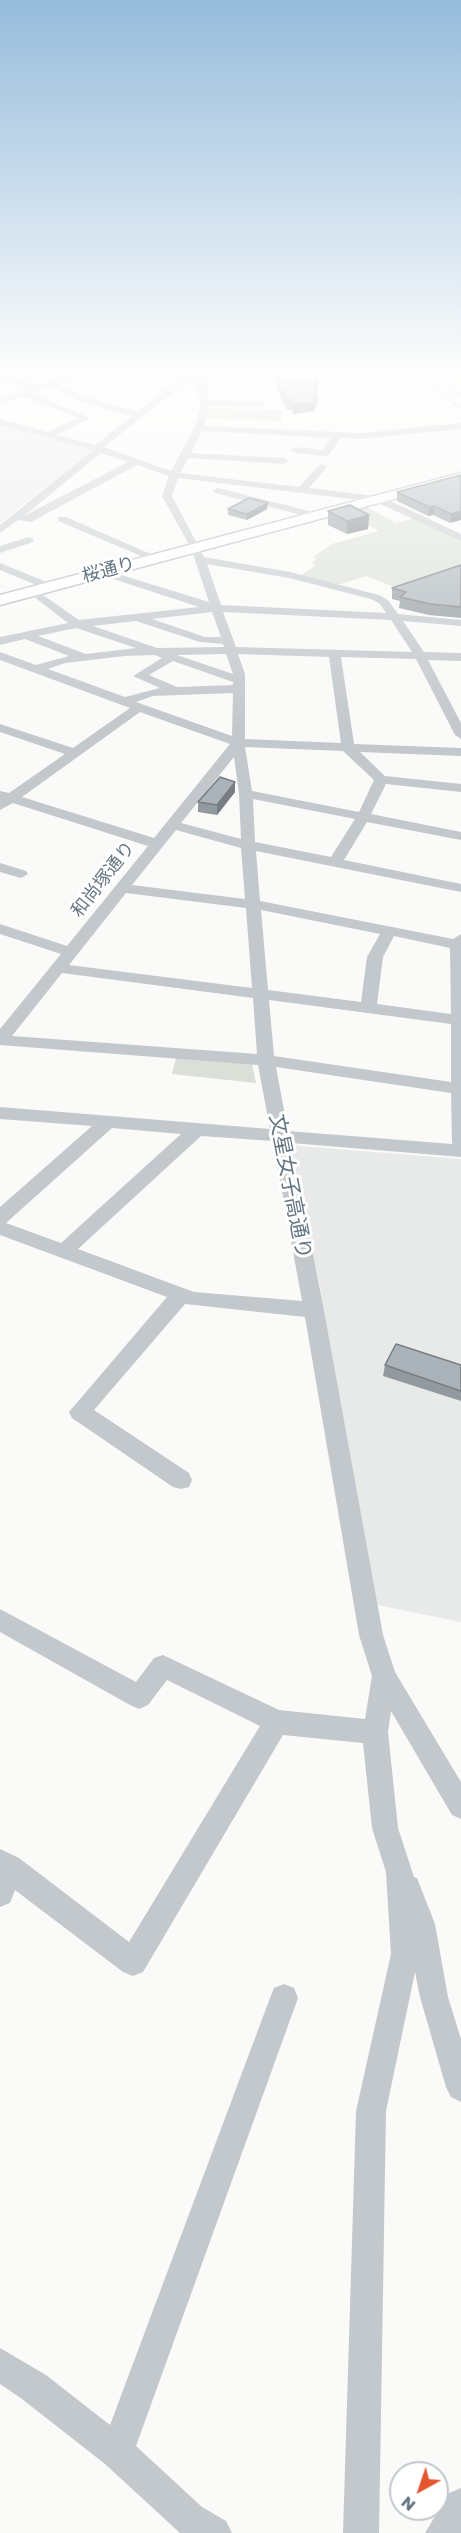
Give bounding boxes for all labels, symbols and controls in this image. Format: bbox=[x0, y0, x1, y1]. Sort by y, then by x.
street label: 桜通り bbox=[80, 554, 138, 588]
street label: 和尚塚通り bbox=[68, 838, 140, 922]
street label: 文星女子高通り bbox=[263, 1112, 315, 1262]
north arrow bbox=[389, 2461, 449, 2521]
text: N bbox=[396, 2491, 420, 2516]

